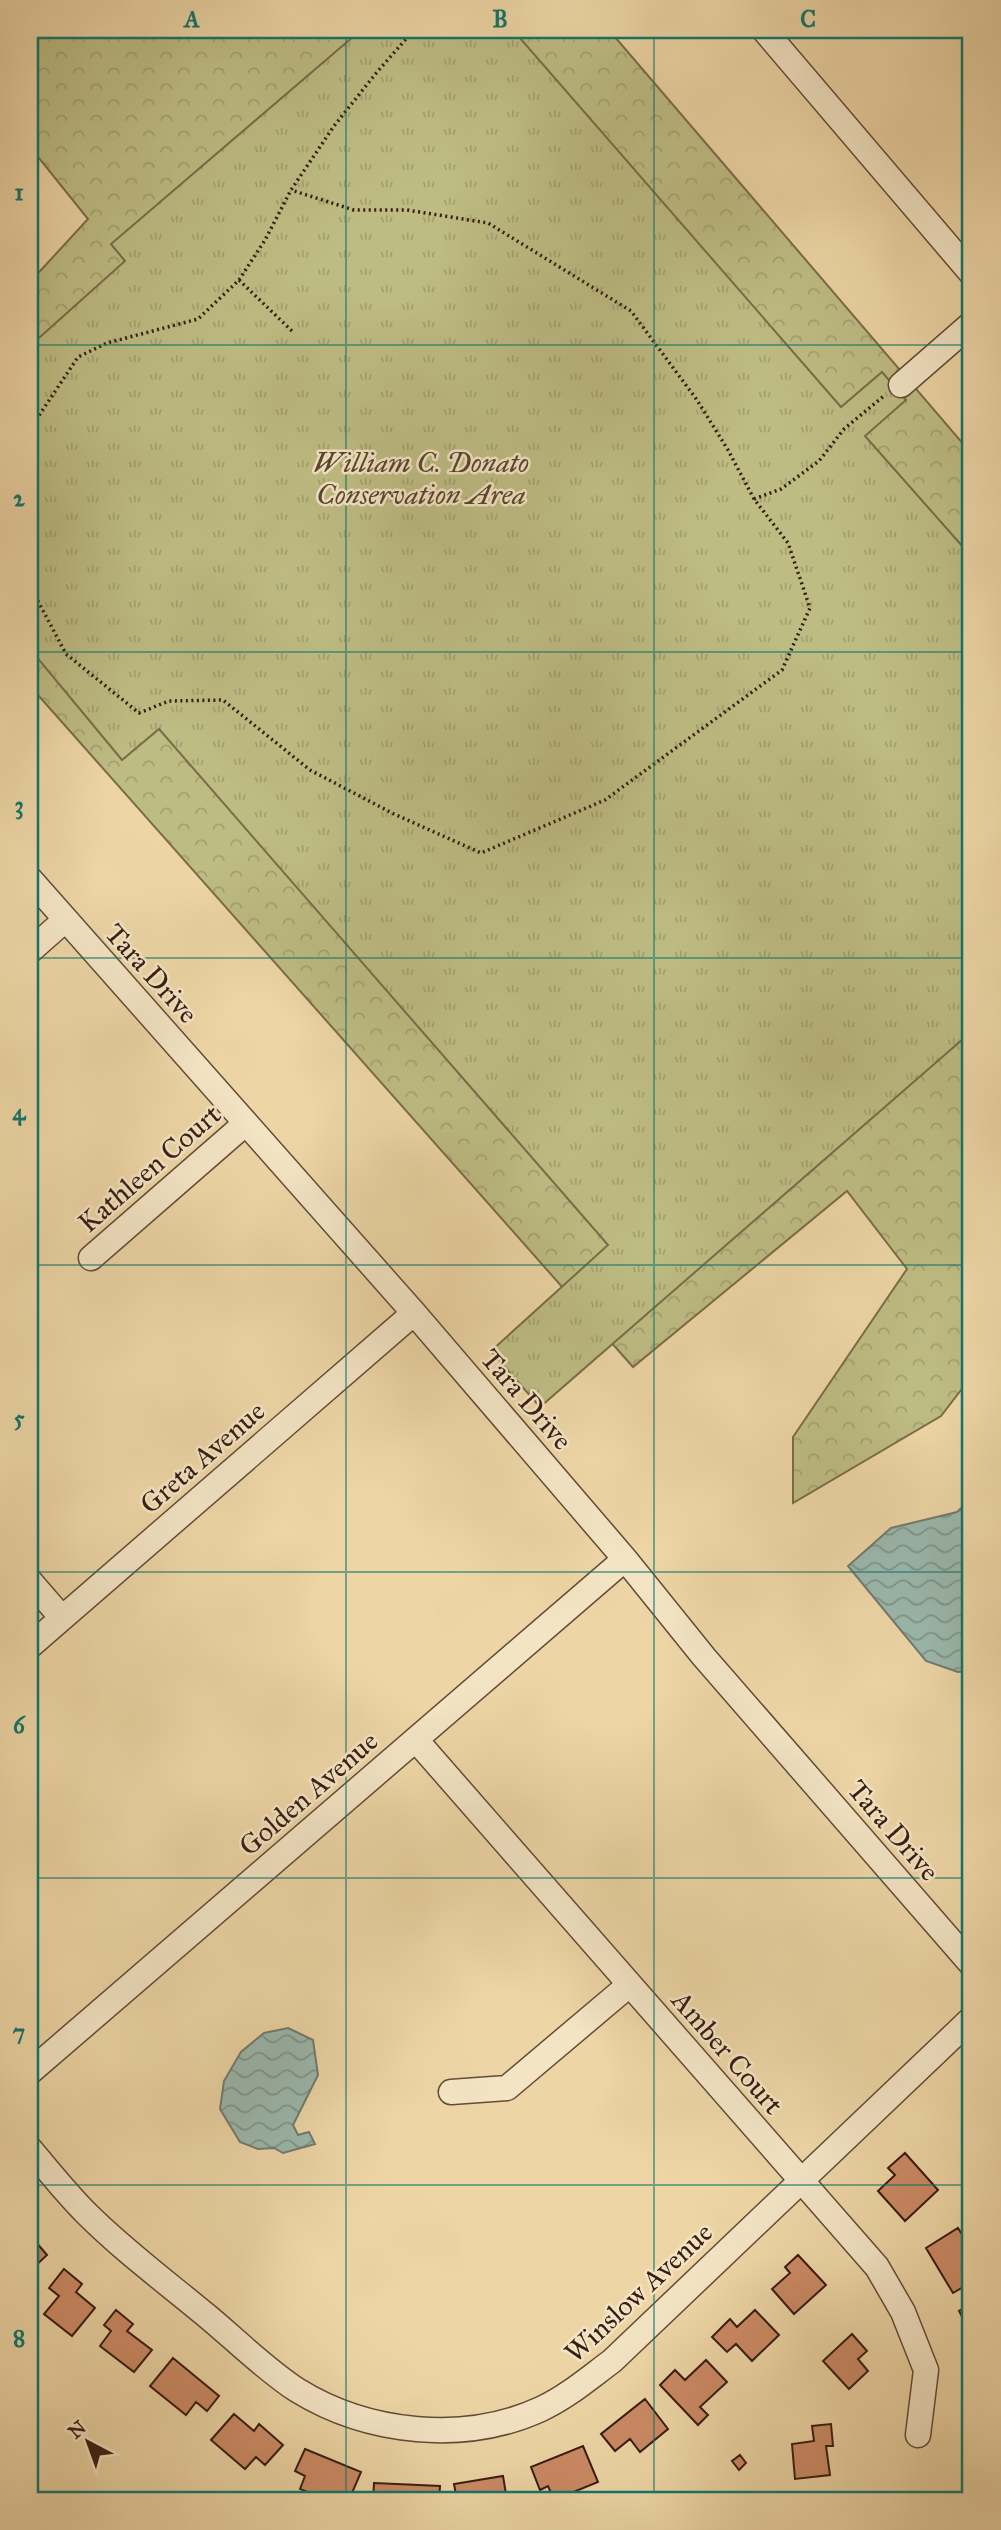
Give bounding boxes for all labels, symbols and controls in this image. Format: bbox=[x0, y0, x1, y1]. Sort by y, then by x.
text: A bbox=[182, 5, 200, 33]
text: B bbox=[492, 5, 508, 33]
text: C bbox=[800, 5, 816, 33]
text: 1 bbox=[14, 178, 24, 206]
park label: William C. Donato Conservation Area bbox=[313, 445, 529, 512]
text: 2 bbox=[13, 484, 25, 512]
text: 3 bbox=[14, 791, 24, 820]
street label: Tara Drive bbox=[98, 916, 206, 1031]
street label: Kathleen Court bbox=[71, 1097, 228, 1240]
text: 4 bbox=[13, 1098, 27, 1126]
street label: Tara Drive bbox=[473, 1342, 580, 1457]
street label: Greta Avenue bbox=[133, 1394, 272, 1521]
text: 5 bbox=[14, 1404, 25, 1432]
text: 6 bbox=[13, 1711, 26, 1739]
street label: Golden Avenue bbox=[232, 1723, 385, 1863]
street label: Tara Drive bbox=[840, 1773, 947, 1888]
street label: Amber Court bbox=[664, 1982, 791, 2122]
text: 7 bbox=[13, 2018, 25, 2046]
street label: Winslow Avenue bbox=[557, 2215, 720, 2370]
text: 8 bbox=[13, 2324, 25, 2352]
north arrow bbox=[52, 2408, 122, 2478]
text: N bbox=[64, 2416, 91, 2444]

